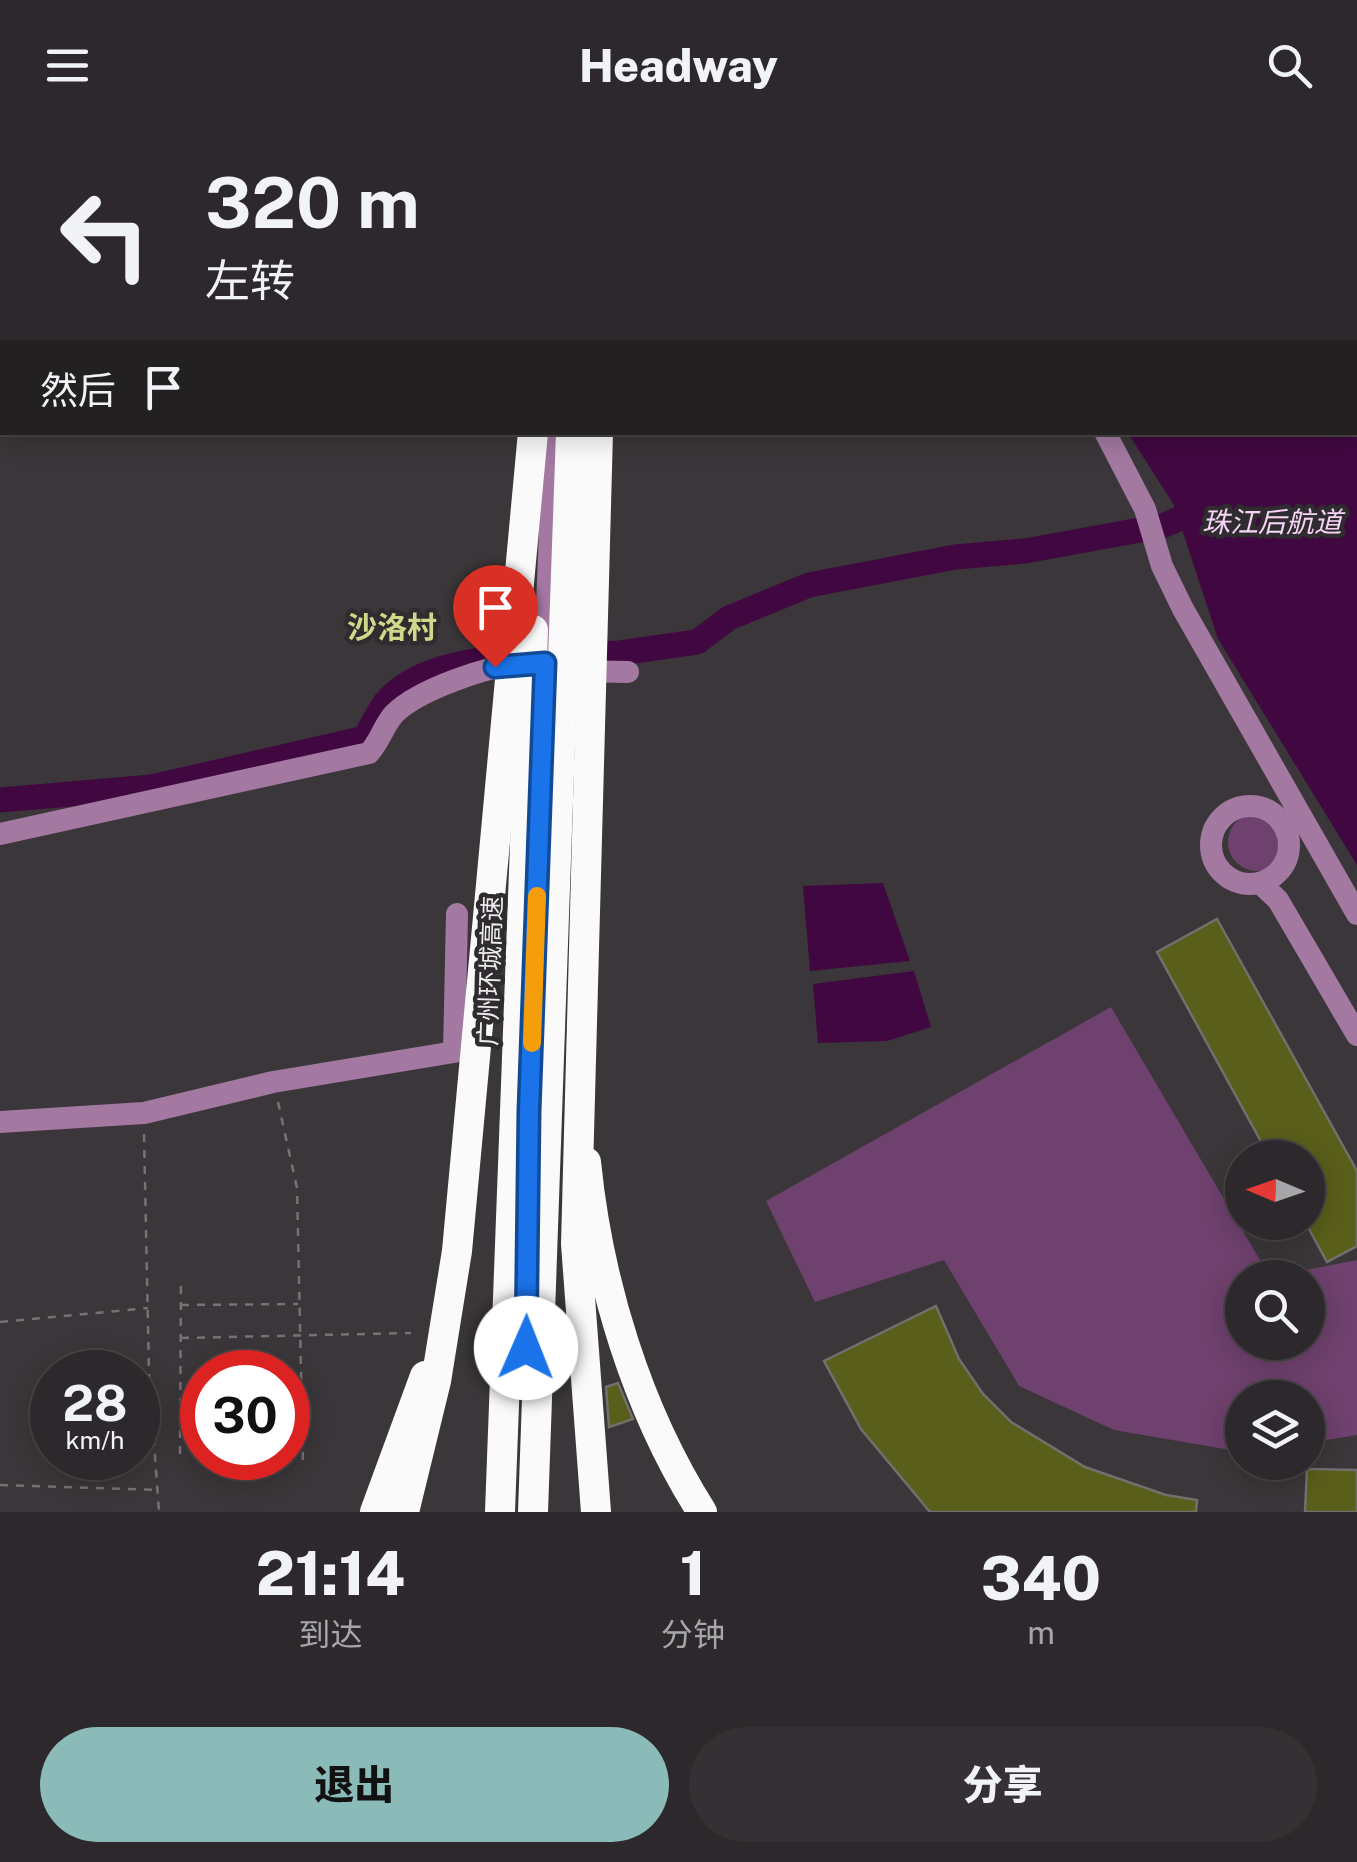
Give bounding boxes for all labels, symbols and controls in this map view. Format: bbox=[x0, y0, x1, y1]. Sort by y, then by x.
icon: menu bbox=[40, 38, 95, 93]
icon: search bbox=[1262, 38, 1317, 93]
text: Headway bbox=[579, 39, 778, 92]
text: 320 m bbox=[205, 161, 420, 244]
icon: left bbox=[40, 170, 170, 300]
text: 左转 bbox=[205, 254, 295, 307]
icon: arrive bbox=[136, 360, 191, 415]
text: 然后 bbox=[40, 368, 116, 413]
water label: 珠江后航道 bbox=[1202, 505, 1346, 538]
pin bbox=[453, 565, 538, 668]
icon: arrive bbox=[468, 580, 523, 635]
district label: 沙洛村 bbox=[347, 609, 437, 645]
street label: 广州环城高速 bbox=[472, 896, 508, 1046]
north arrow bbox=[1225, 1140, 1325, 1240]
map controls bbox=[1225, 1140, 1325, 1480]
button: search bbox=[1225, 1260, 1325, 1360]
position arrow bbox=[474, 1296, 578, 1400]
speed limit sign: 30 bbox=[180, 1350, 310, 1480]
text: 28 bbox=[62, 1373, 128, 1432]
button: layers bbox=[1225, 1380, 1325, 1480]
text: km/h bbox=[66, 1425, 124, 1455]
text: 21:14 bbox=[256, 1538, 405, 1609]
text: 1 bbox=[680, 1538, 706, 1609]
text: 340 bbox=[981, 1543, 1101, 1614]
text: m bbox=[1027, 1614, 1055, 1651]
text: 到达 bbox=[298, 1616, 362, 1653]
text: 分钟 bbox=[661, 1616, 725, 1653]
button: 退出 bbox=[40, 1727, 669, 1842]
button: 分享 bbox=[689, 1727, 1317, 1842]

